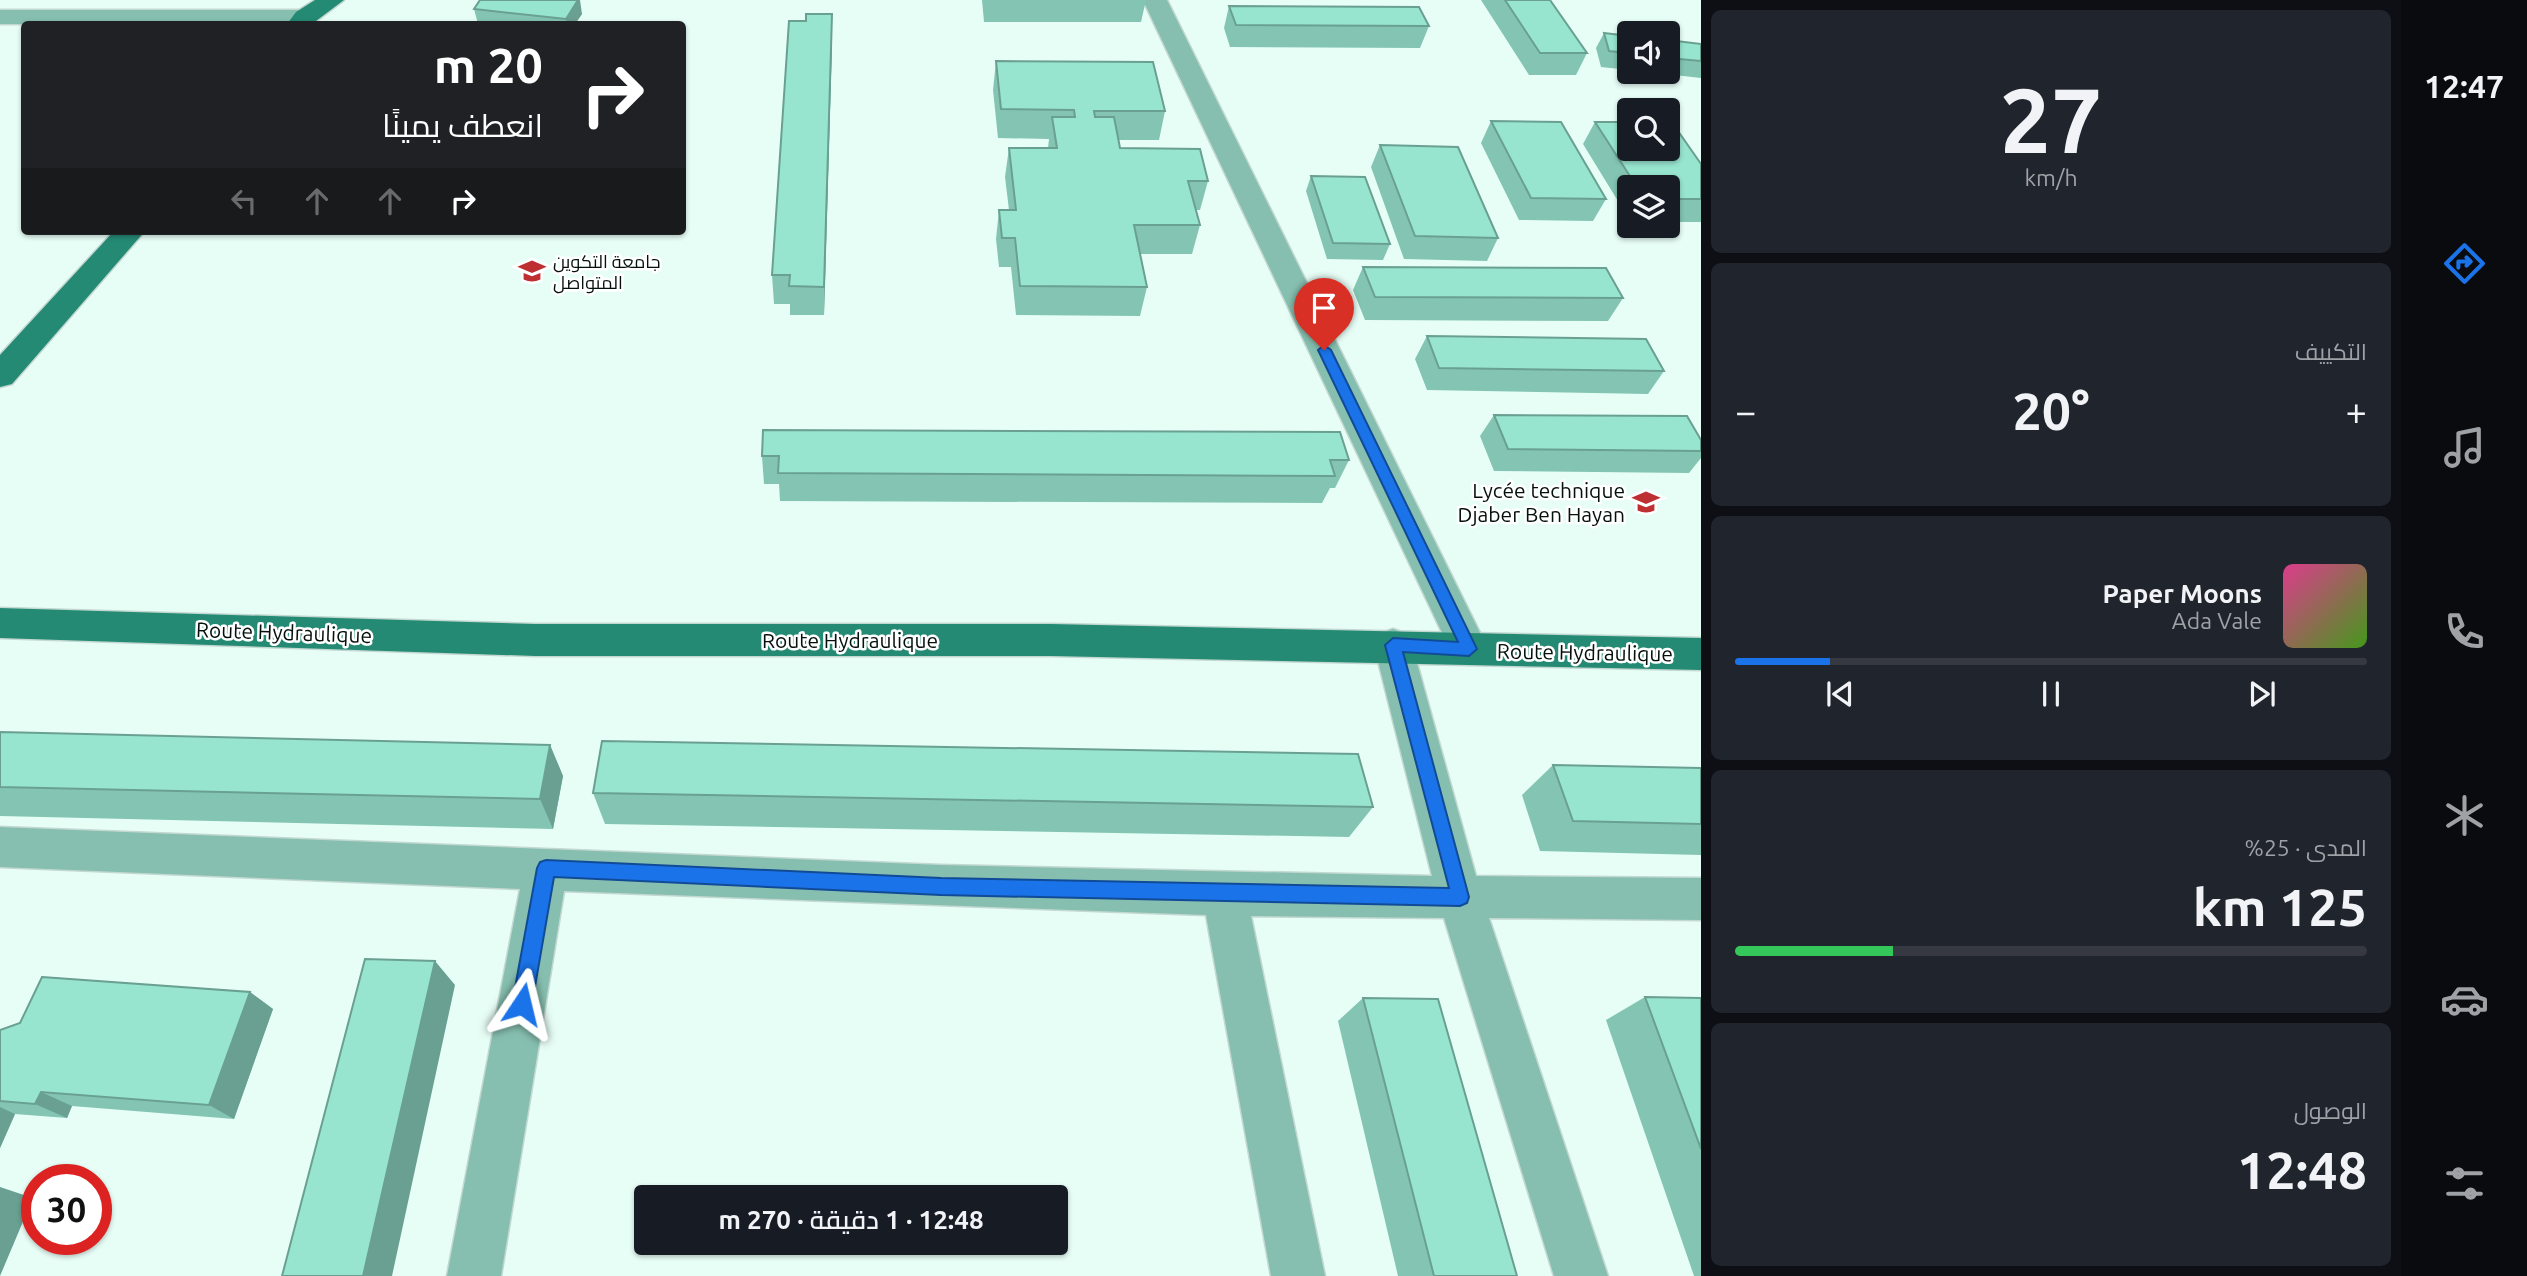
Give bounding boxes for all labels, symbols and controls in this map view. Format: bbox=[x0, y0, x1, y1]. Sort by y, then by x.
map controls bbox=[1617, 21, 1680, 238]
button: sound bbox=[1617, 21, 1680, 84]
text: 20 m bbox=[434, 37, 543, 92]
icon: right bbox=[567, 49, 658, 140]
text: 27 bbox=[2000, 68, 2102, 170]
text: 12:47 bbox=[2424, 68, 2504, 104]
button: search bbox=[1617, 98, 1680, 161]
text: انعطف يمينًا bbox=[382, 107, 543, 143]
text: km/h bbox=[2024, 165, 2078, 190]
button: layers bbox=[1617, 175, 1680, 238]
icon: left bbox=[225, 182, 263, 220]
icon: ahead bbox=[298, 182, 336, 220]
icon: ahead bbox=[371, 182, 409, 220]
icon: right bbox=[444, 182, 482, 220]
icon: directions bbox=[2440, 239, 2489, 288]
place label: جامعة التكوين المتواصل bbox=[553, 251, 661, 294]
school or university icon: جامعة التكوين المتواصل bbox=[517, 256, 547, 286]
pin bbox=[1294, 278, 1354, 350]
icon: arrive bbox=[1305, 289, 1343, 327]
text: التكييف bbox=[2295, 339, 2367, 364]
text: 20° bbox=[2012, 382, 2090, 440]
text: − bbox=[1735, 390, 1756, 432]
text: + bbox=[2346, 390, 2367, 432]
icon: music bbox=[2440, 423, 2489, 472]
place label: Lycée technique Djaber Ben Hayan bbox=[1458, 478, 1625, 526]
school or university icon: Lycée technique Djaber Ben Hayan bbox=[1631, 487, 1661, 517]
text: Paper Moons bbox=[2103, 579, 2262, 608]
icon: phone bbox=[2440, 607, 2489, 656]
text: Ada Vale bbox=[2172, 608, 2262, 633]
street label: Route Hydraulique bbox=[196, 617, 372, 647]
street label: Route Hydraulique bbox=[762, 628, 938, 652]
street label: Route Hydraulique bbox=[1497, 638, 1673, 666]
icon: previous bbox=[1821, 675, 1859, 713]
icon: pause bbox=[2032, 675, 2070, 713]
icon: next bbox=[2243, 675, 2281, 713]
icon: climate bbox=[2440, 791, 2489, 840]
text: المدى · 25% bbox=[2245, 835, 2367, 860]
text: 125 km bbox=[2193, 878, 2367, 936]
position arrow bbox=[485, 967, 559, 1041]
icon: car bbox=[2440, 975, 2489, 1024]
text: الوصول bbox=[2294, 1098, 2367, 1123]
text: 12:48 bbox=[2237, 1141, 2367, 1199]
icon: filters bbox=[2440, 1159, 2489, 1208]
speed limit sign: 30 bbox=[21, 1164, 112, 1255]
text: 12:48 · 1 دقيقة · 270 m bbox=[718, 1205, 984, 1234]

